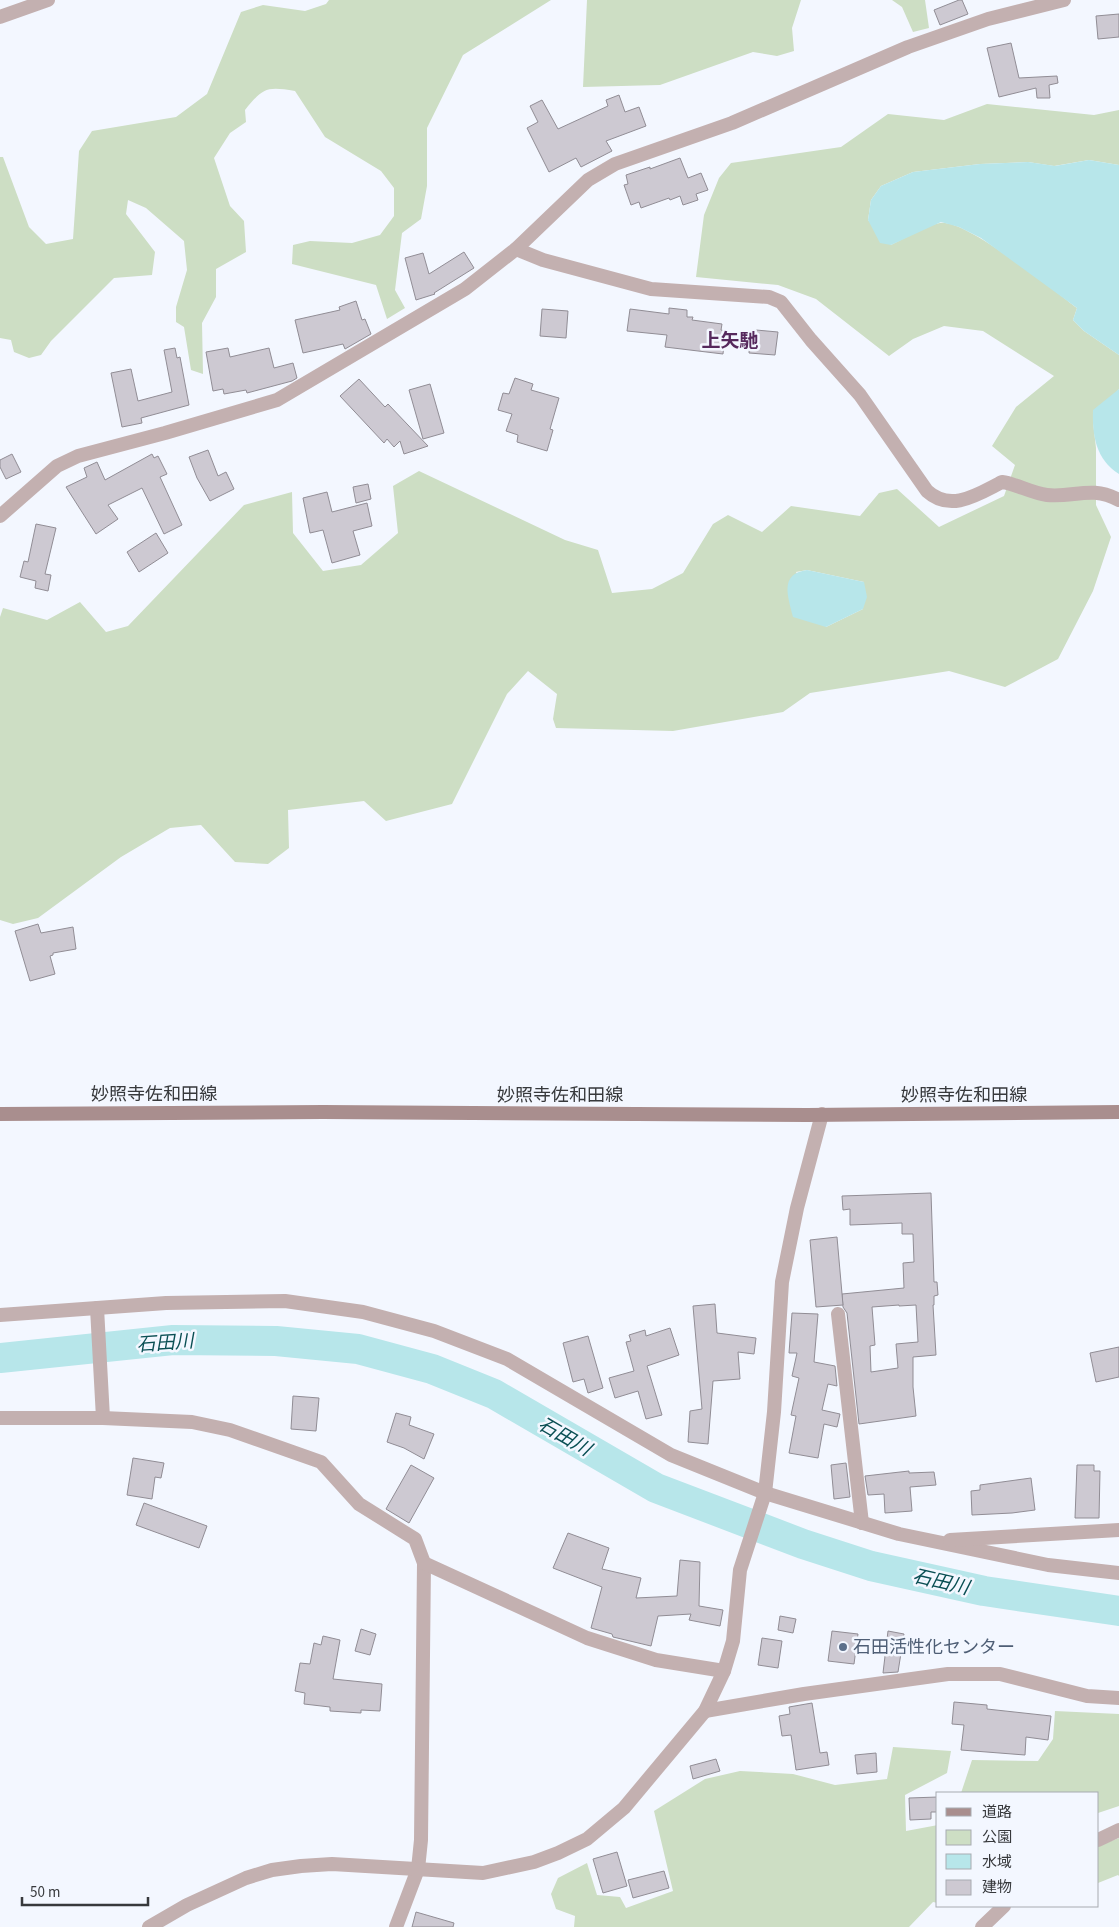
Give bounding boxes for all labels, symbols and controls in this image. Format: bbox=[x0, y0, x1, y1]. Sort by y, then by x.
district label: 上矢馳 bbox=[701, 328, 759, 355]
street label: 妙照寺佐和田線 bbox=[91, 1082, 217, 1107]
street label: 妙照寺佐和田線 bbox=[497, 1083, 623, 1108]
street label: 妙照寺佐和田線 bbox=[901, 1083, 1027, 1108]
water label: 石田川 bbox=[136, 1328, 196, 1359]
water label: 石田川 bbox=[533, 1411, 597, 1464]
water label: 石田川 bbox=[910, 1563, 973, 1602]
place label: 石田活性化センター bbox=[853, 1635, 1015, 1660]
marker: 石田活性化センター bbox=[837, 1641, 849, 1653]
legend bbox=[936, 1792, 1099, 1907]
text: 道路 bbox=[982, 1802, 1012, 1823]
text: 公園 bbox=[982, 1827, 1012, 1848]
text: 水域 bbox=[982, 1852, 1012, 1873]
scale bar bbox=[22, 1874, 149, 1906]
text: 建物 bbox=[982, 1877, 1012, 1898]
text: 50 m bbox=[30, 1882, 60, 1903]

